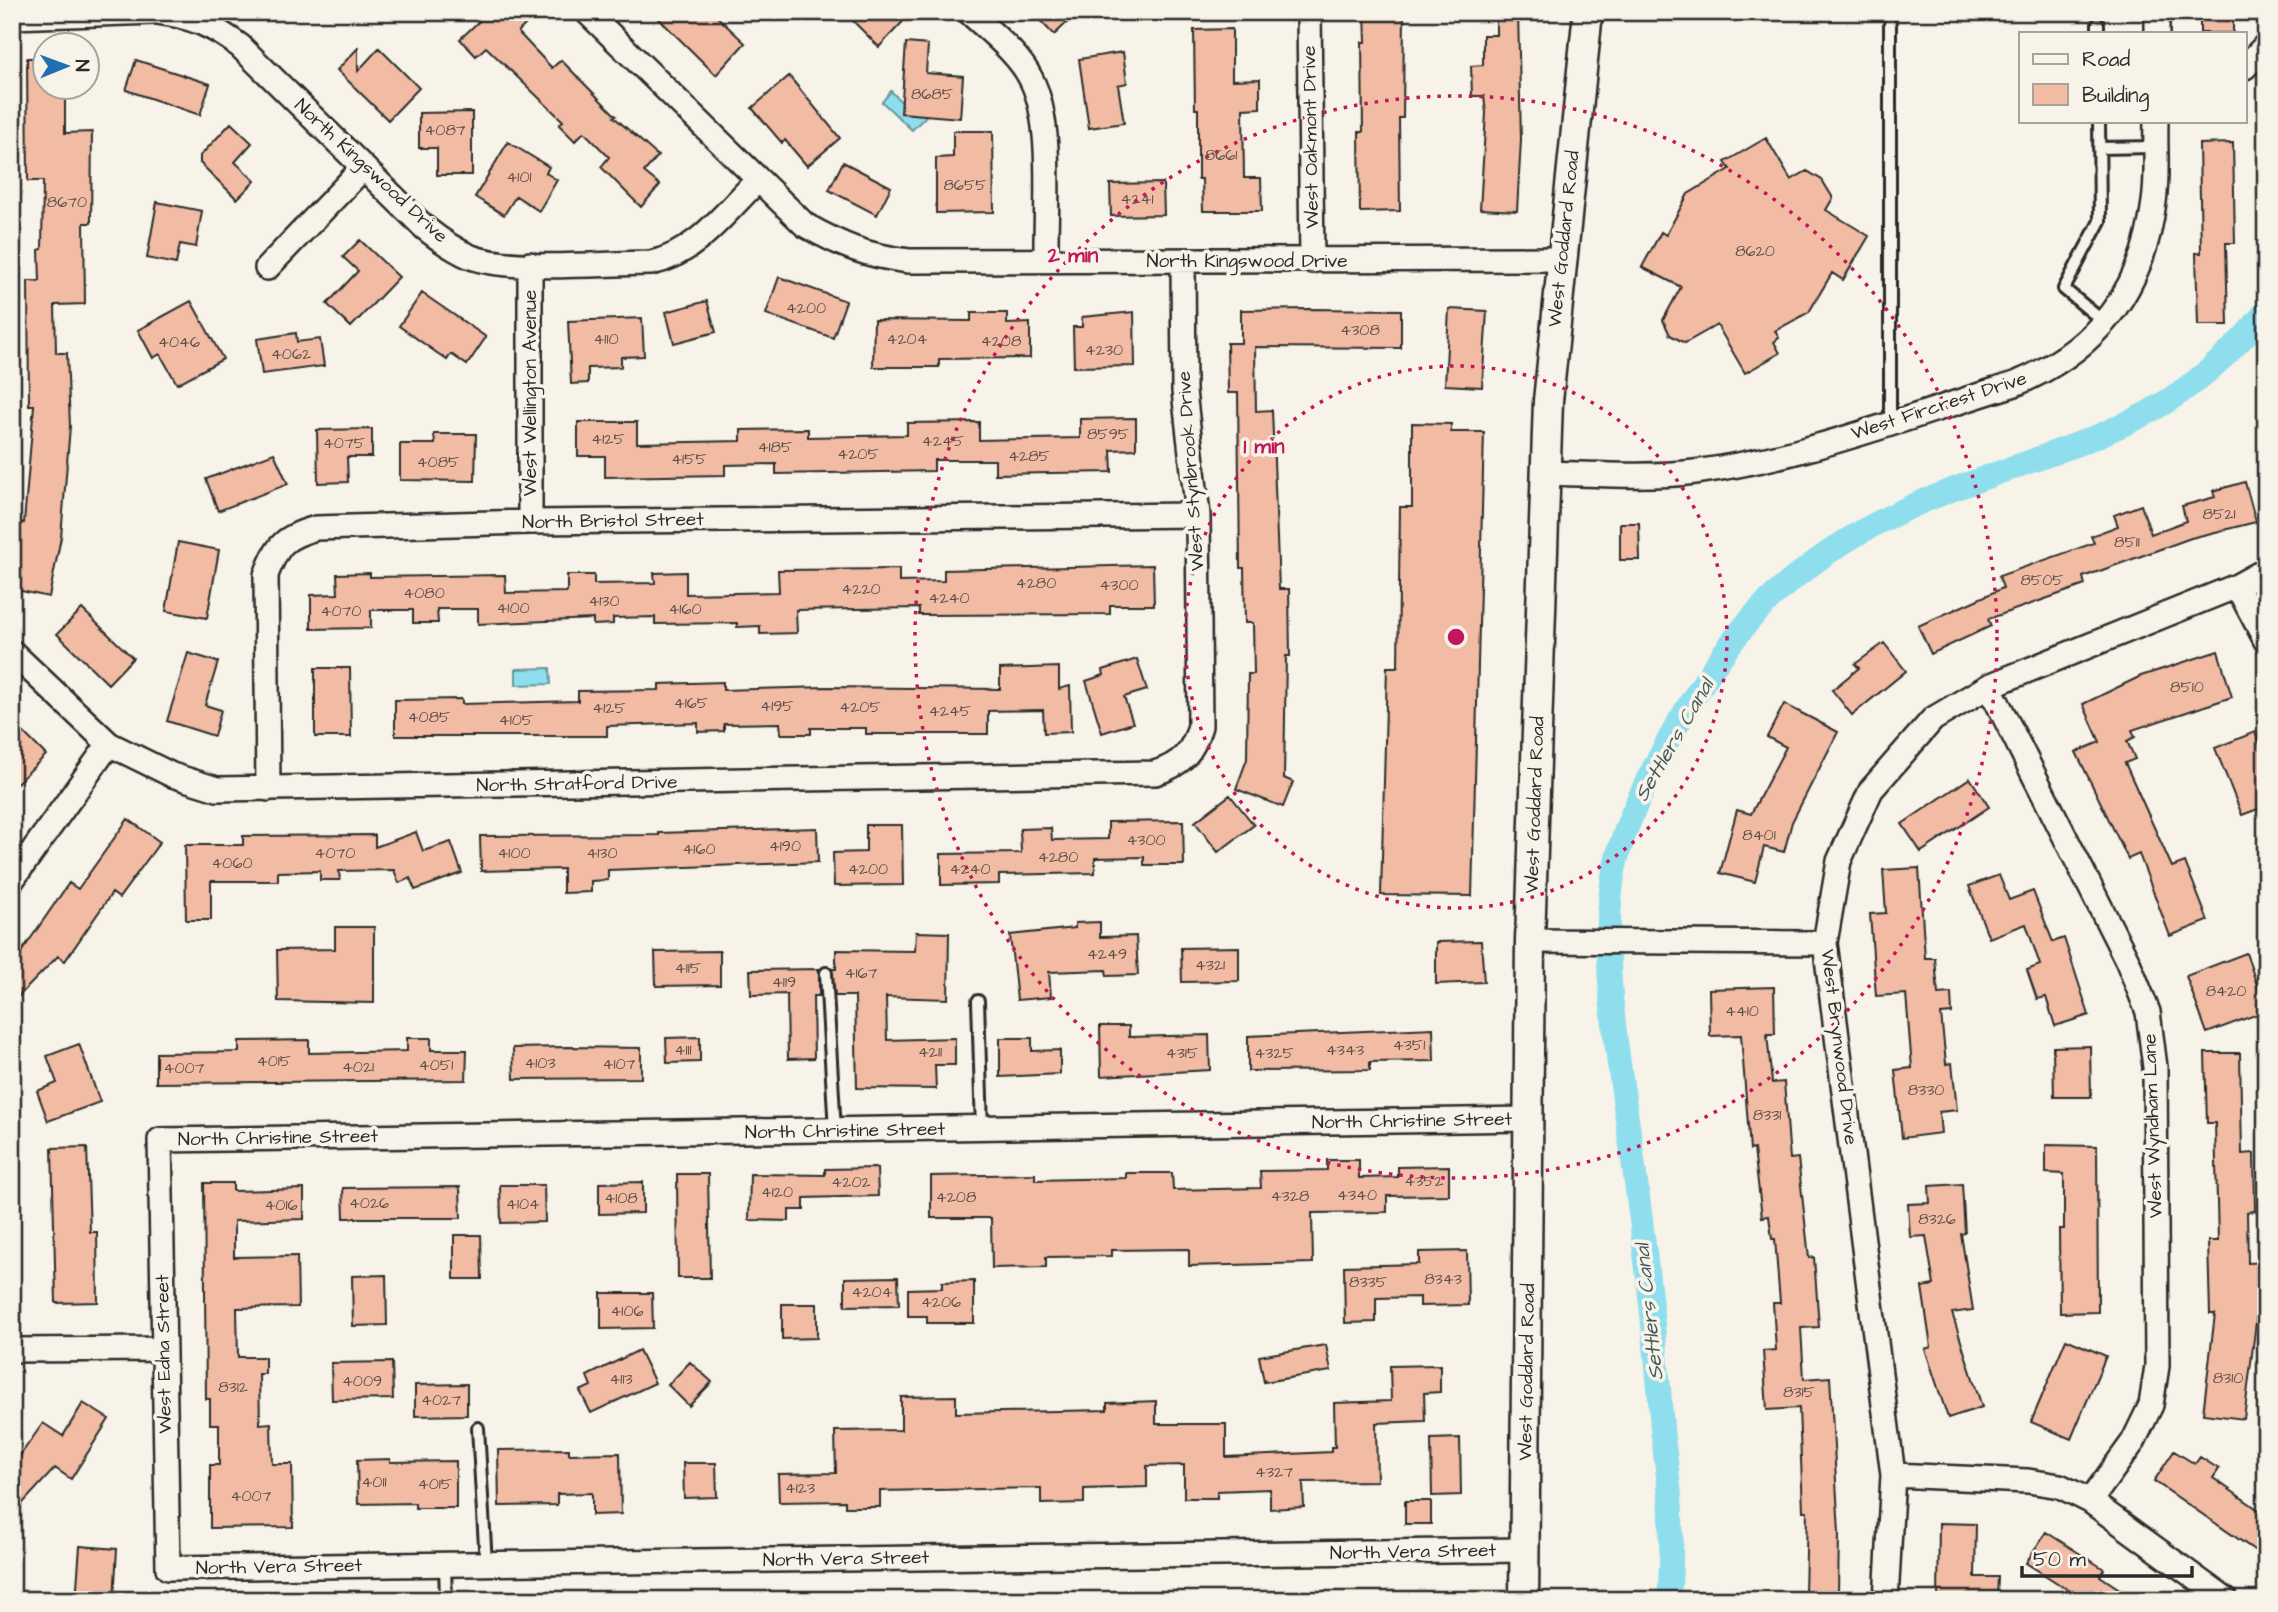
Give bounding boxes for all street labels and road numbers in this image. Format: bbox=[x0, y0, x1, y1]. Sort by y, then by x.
street label: West Oakmont Drive bbox=[1296, 45, 1326, 229]
street label: North Kingswood Drive bbox=[288, 93, 454, 250]
street label: West Goddard Road bbox=[1541, 149, 1587, 329]
street label: North Kingswood Drive bbox=[1147, 248, 1347, 276]
street label: West Wellington Avenue bbox=[517, 290, 545, 496]
street label: West Fircrest Drive bbox=[1848, 365, 2030, 447]
street label: West Stynbrook Drive bbox=[1171, 370, 1212, 572]
street label: North Bristol Street bbox=[522, 506, 704, 536]
street label: West Goddard Road bbox=[1518, 716, 1552, 894]
street label: North Stratford Drive bbox=[476, 769, 678, 799]
street label: West Brynwood Drive bbox=[1813, 948, 1864, 1146]
street label: West Wyndham Lane bbox=[2136, 1033, 2171, 1219]
street label: North Christine Street bbox=[1312, 1106, 1513, 1136]
street label: North Christine Street bbox=[745, 1116, 946, 1146]
street label: North Christine Street bbox=[178, 1123, 379, 1153]
street label: West Edna Street bbox=[149, 1274, 179, 1434]
street label: West Goddard Road bbox=[1512, 1283, 1542, 1461]
street label: North Vera Street bbox=[1330, 1537, 1497, 1567]
street label: North Vera Street bbox=[763, 1544, 930, 1574]
street label: North Vera Street bbox=[196, 1552, 363, 1582]

